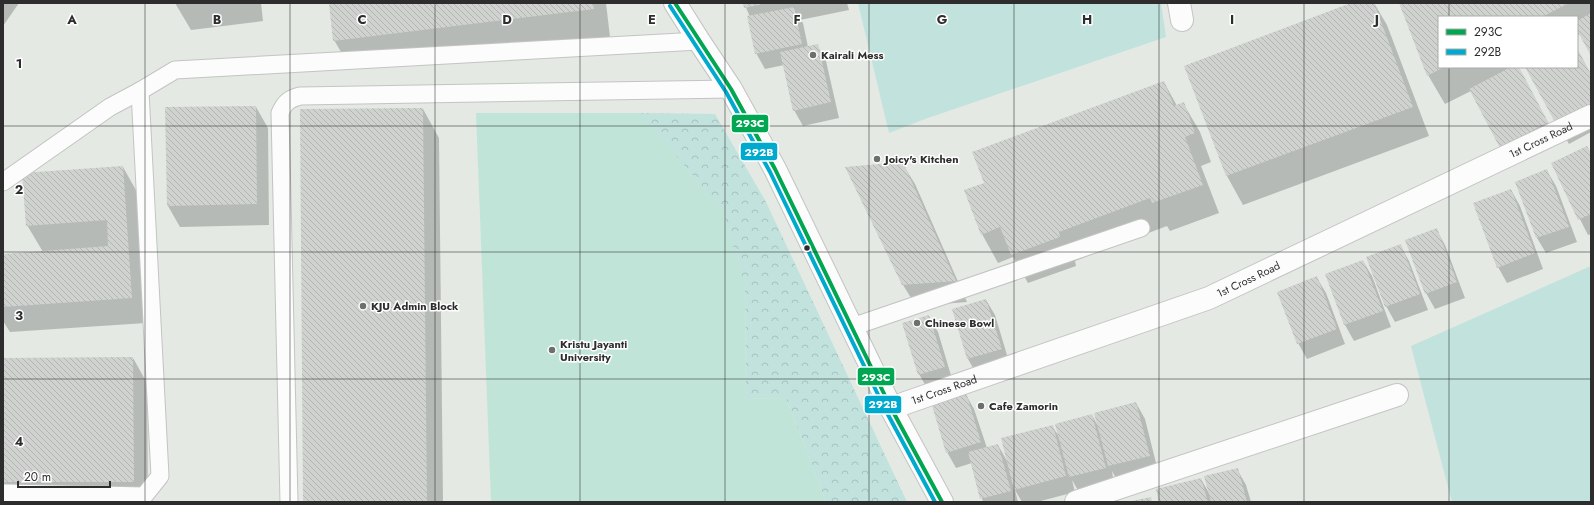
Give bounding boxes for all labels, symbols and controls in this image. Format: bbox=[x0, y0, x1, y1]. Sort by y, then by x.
text: A bbox=[66, 10, 77, 29]
text: B bbox=[213, 10, 222, 29]
text: C bbox=[357, 10, 367, 29]
text: D bbox=[502, 10, 512, 29]
text: E bbox=[648, 10, 656, 29]
text: F bbox=[793, 10, 801, 29]
text: G bbox=[937, 10, 948, 29]
text: H bbox=[1082, 10, 1092, 29]
text: I bbox=[1230, 10, 1234, 29]
text: J bbox=[1372, 10, 1379, 29]
legend bbox=[1438, 16, 1578, 68]
text: 293C bbox=[1474, 23, 1503, 41]
text: 292B bbox=[1474, 43, 1502, 61]
place label: Kairali Mess bbox=[821, 47, 884, 63]
marker: Kairali Mess bbox=[808, 50, 818, 60]
text: 1 bbox=[16, 54, 22, 73]
line badge: 293C bbox=[731, 114, 769, 133]
text: 293C bbox=[735, 115, 765, 131]
street label: 1st Cross Road bbox=[1506, 118, 1575, 162]
line badge: 292B bbox=[740, 142, 778, 161]
text: 292B bbox=[744, 144, 774, 160]
place label: Joicy's Kitchen bbox=[883, 151, 958, 167]
marker: Joicy's Kitchen bbox=[872, 154, 882, 164]
text: 2 bbox=[15, 180, 23, 199]
unlabelled marker bbox=[802, 243, 812, 253]
street label: 1st Cross Road bbox=[1214, 257, 1283, 301]
place label: KJU Admin Block bbox=[371, 298, 459, 314]
marker: KJU Admin Block bbox=[358, 301, 368, 311]
text: 3 bbox=[15, 306, 23, 325]
place label: Chinese Bowl bbox=[925, 315, 994, 331]
marker: Chinese Bowl bbox=[912, 318, 922, 328]
place label: Kristu Jayanti University bbox=[560, 336, 627, 365]
marker: Kristu Jayanti University bbox=[547, 345, 557, 355]
line badge: 293C bbox=[857, 367, 895, 386]
text: 293C bbox=[861, 369, 891, 385]
street label: 1st Cross Road bbox=[909, 371, 979, 408]
line badge: 292B bbox=[864, 395, 902, 414]
text: 292B bbox=[868, 396, 898, 412]
place label: Cafe Zamorin bbox=[989, 398, 1058, 414]
marker: Cafe Zamorin bbox=[976, 401, 986, 411]
text: 4 bbox=[14, 432, 24, 451]
scale bar bbox=[18, 463, 110, 489]
text: 20 m bbox=[24, 468, 51, 486]

